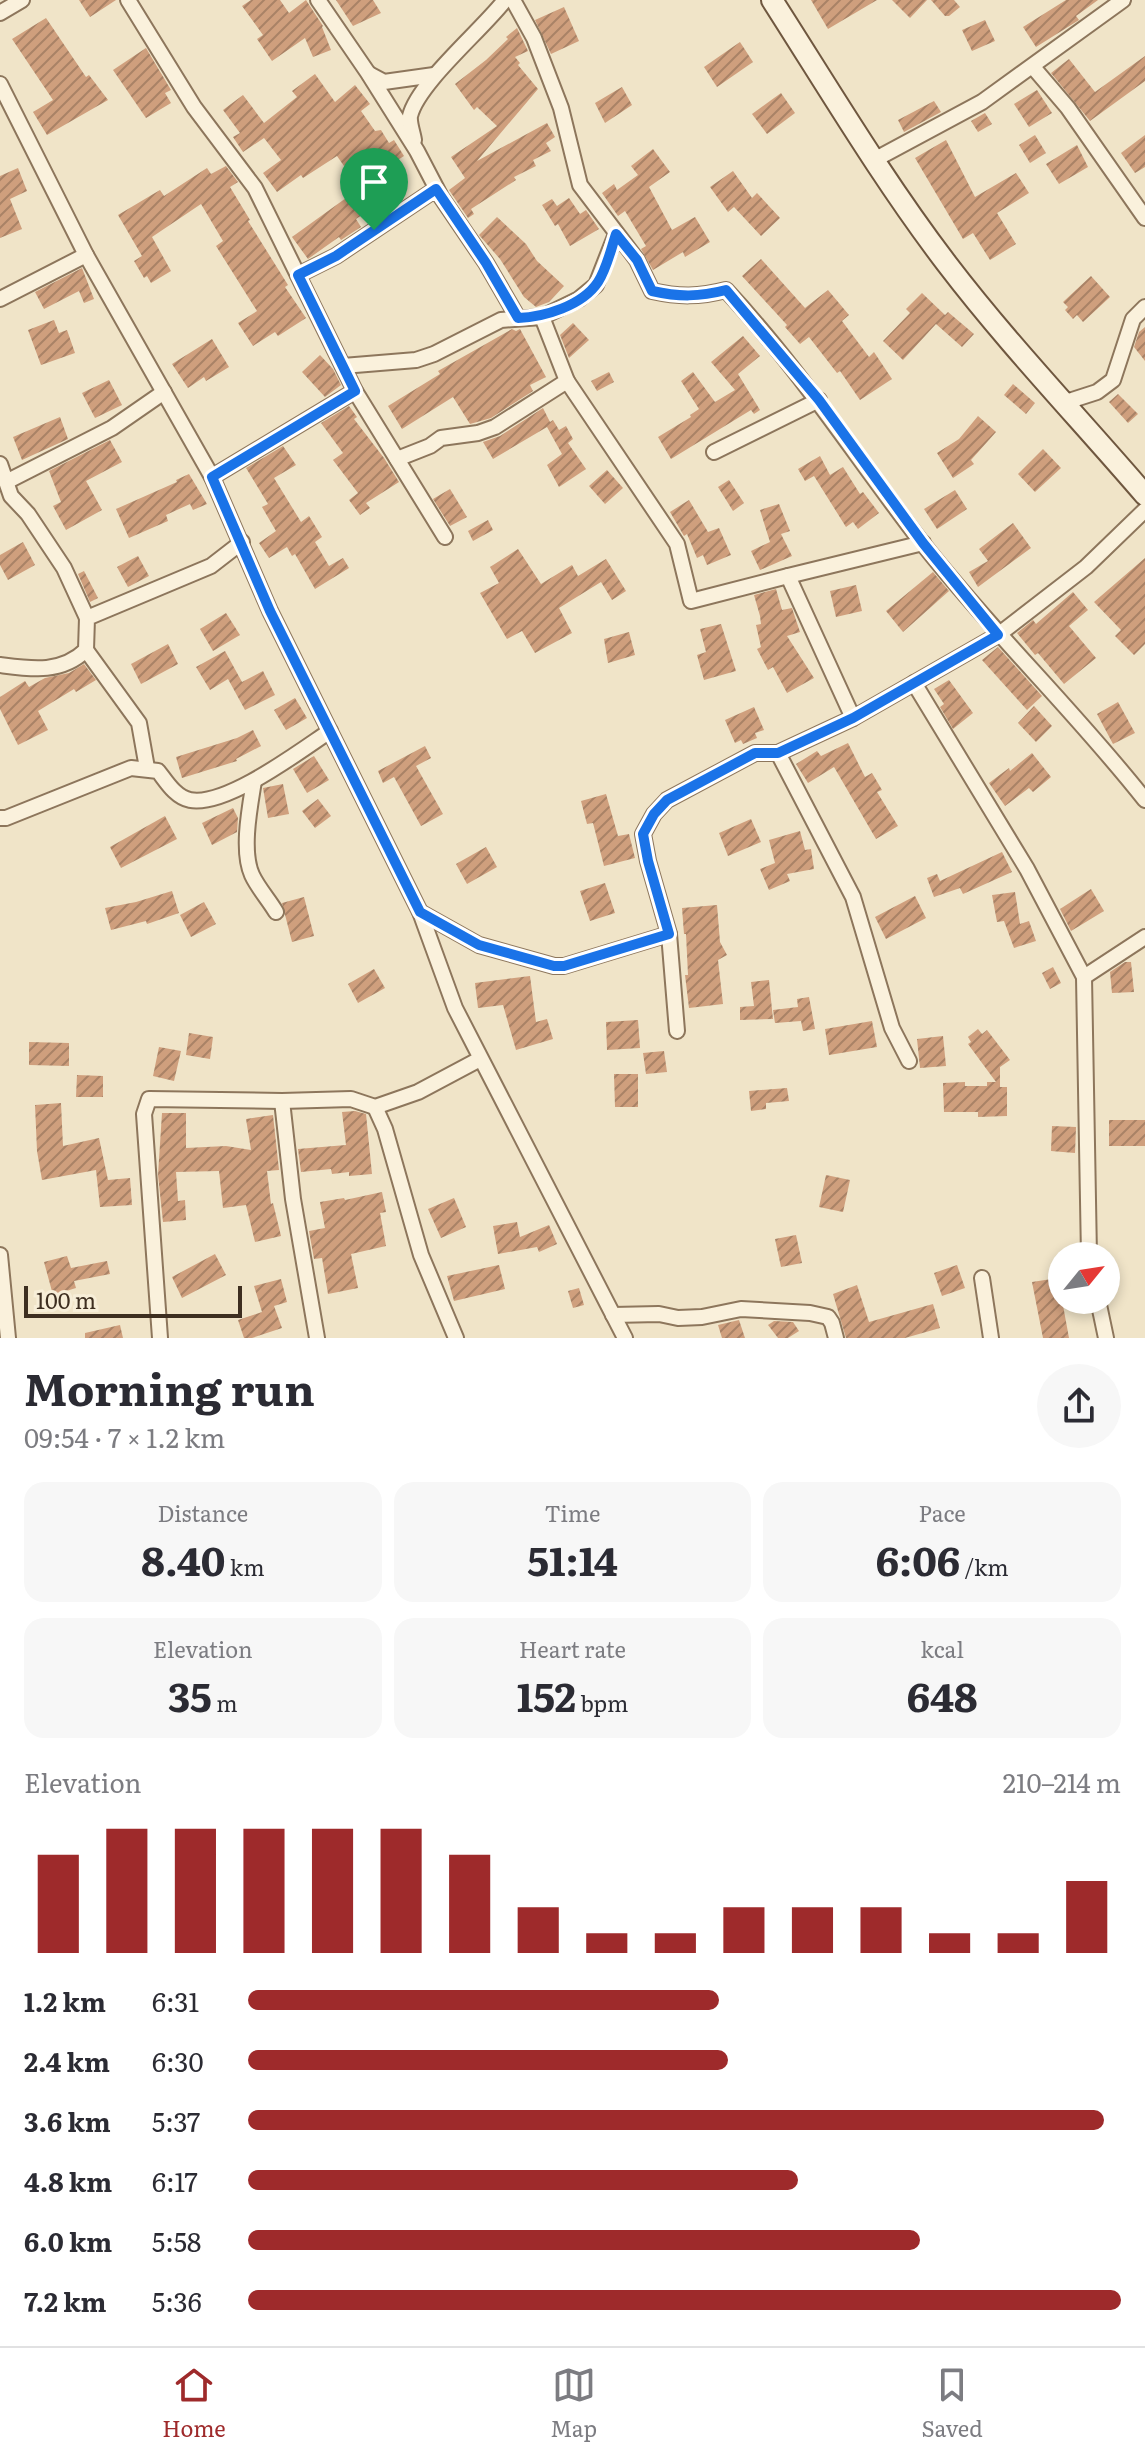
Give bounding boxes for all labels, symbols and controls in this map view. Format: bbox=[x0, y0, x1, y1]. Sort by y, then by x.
pin bbox=[340, 148, 408, 230]
icon: arrive bbox=[352, 160, 396, 204]
north arrow bbox=[1048, 1242, 1120, 1314]
map controls bbox=[1048, 1242, 1120, 1314]
scale bar bbox=[24, 1282, 242, 1318]
text: 100 m bbox=[36, 1283, 96, 1316]
text: Morning run bbox=[24, 1354, 315, 1420]
button: share bbox=[1037, 1364, 1121, 1448]
text: 09:54 · 7 × 1.2 km bbox=[24, 1417, 225, 1456]
text: Distance bbox=[157, 1496, 248, 1529]
text: Time bbox=[545, 1496, 600, 1529]
text: Pace bbox=[919, 1496, 966, 1529]
text: 8.40 bbox=[141, 1529, 225, 1588]
text: 51:14 bbox=[527, 1529, 618, 1588]
text: 6:06 bbox=[876, 1529, 960, 1588]
text: km bbox=[225, 1550, 264, 1583]
text: /km bbox=[960, 1550, 1009, 1583]
text: Elevation bbox=[153, 1632, 253, 1665]
text: Heart rate bbox=[519, 1632, 626, 1665]
text: kcal bbox=[920, 1632, 964, 1665]
text: 35 bbox=[168, 1665, 212, 1724]
text: 152 bbox=[517, 1665, 576, 1724]
text: 648 bbox=[907, 1665, 978, 1724]
text: m bbox=[212, 1686, 238, 1719]
text: bpm bbox=[576, 1686, 628, 1719]
text: Elevation bbox=[24, 1762, 142, 1801]
text: 210–214 m bbox=[1003, 1762, 1121, 1801]
text: 1.2 km bbox=[24, 1981, 106, 2020]
text: 6:31 bbox=[152, 1981, 199, 2020]
text: 2.4 km bbox=[24, 2041, 110, 2080]
text: 6:30 bbox=[152, 2041, 203, 2080]
text: 3.6 km bbox=[24, 2101, 111, 2140]
text: 5:37 bbox=[152, 2101, 200, 2140]
text: 4.8 km bbox=[24, 2161, 112, 2200]
text: 6:17 bbox=[152, 2161, 198, 2200]
text: 6.0 km bbox=[24, 2221, 112, 2260]
text: 5:58 bbox=[152, 2221, 201, 2260]
text: 7.2 km bbox=[24, 2281, 107, 2320]
text: 5:36 bbox=[152, 2281, 202, 2320]
tab: Home bbox=[162, 2363, 226, 2444]
tab: Map bbox=[550, 2363, 597, 2444]
tab: Saved bbox=[921, 2363, 983, 2444]

